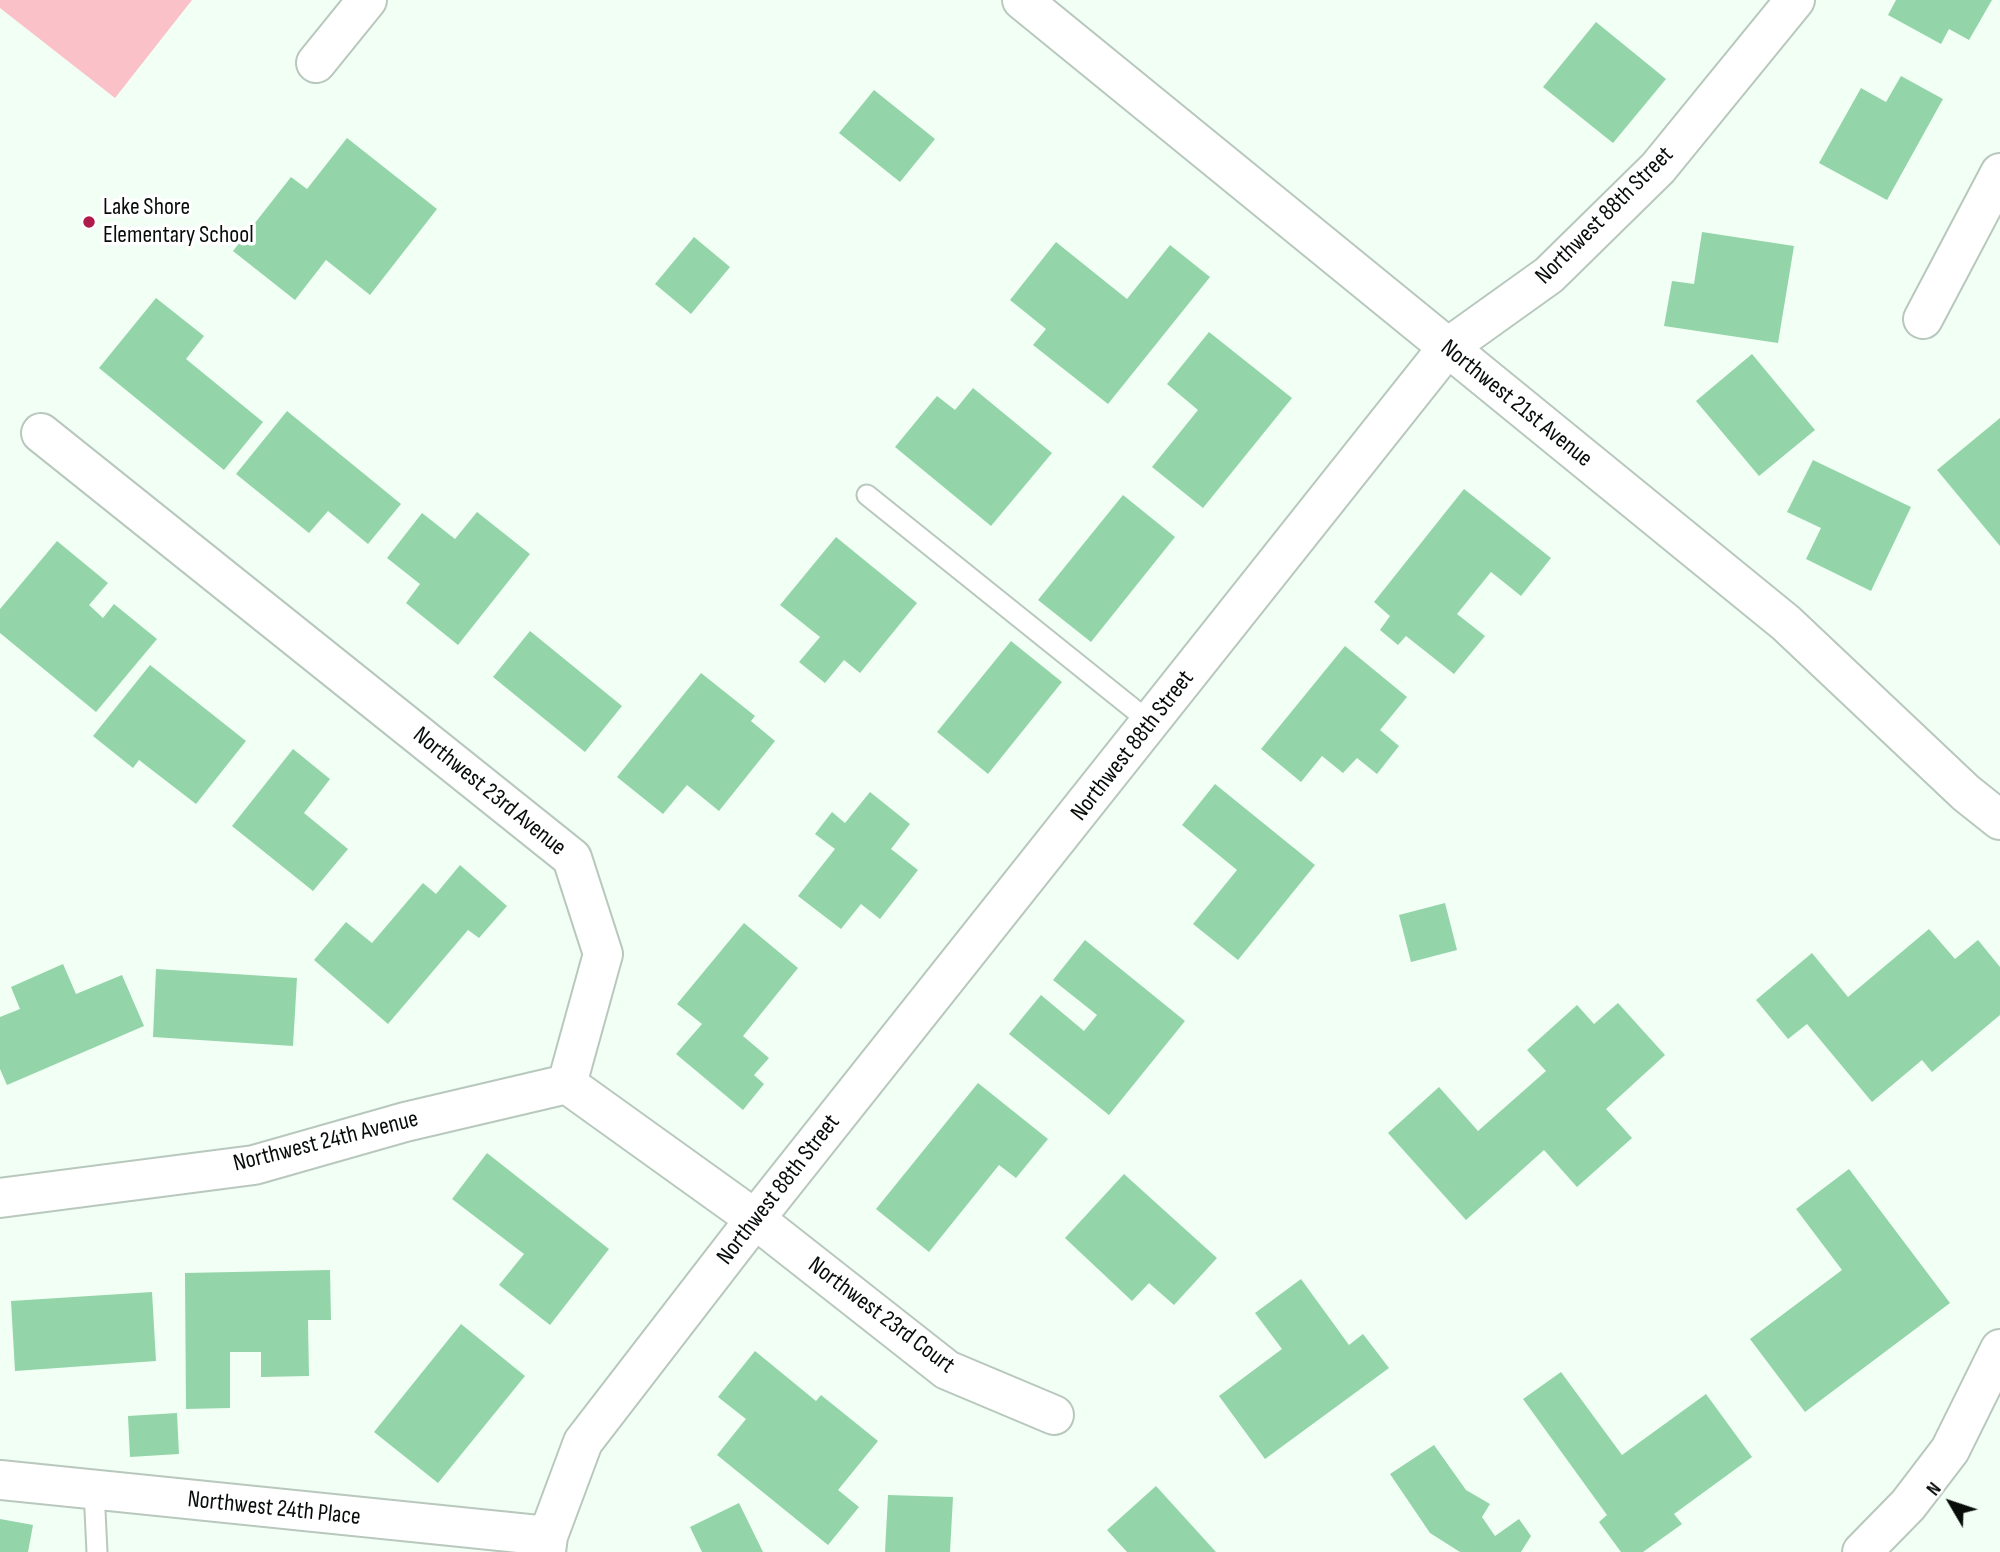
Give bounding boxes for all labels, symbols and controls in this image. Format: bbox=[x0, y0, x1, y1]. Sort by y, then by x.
street label: Northwest 88th Street bbox=[1530, 141, 1680, 291]
place label: Lake Shore Elementary School bbox=[103, 194, 254, 250]
marker: Lake Shore Elementary School bbox=[81, 214, 97, 230]
street label: Northwest 21st Avenue bbox=[1434, 334, 1598, 474]
street label: Northwest 88th Street bbox=[1065, 665, 1201, 827]
street label: Northwest 23rd Avenue bbox=[407, 721, 571, 863]
street label: Northwest 24th Avenue bbox=[231, 1105, 421, 1179]
street label: Northwest 88th Street bbox=[711, 1109, 847, 1271]
street label: Northwest 23rd Court bbox=[802, 1252, 960, 1380]
north arrow bbox=[1916, 1468, 1986, 1538]
text: N bbox=[1922, 1478, 1946, 1501]
street label: Northwest 24th Place bbox=[186, 1486, 362, 1532]

